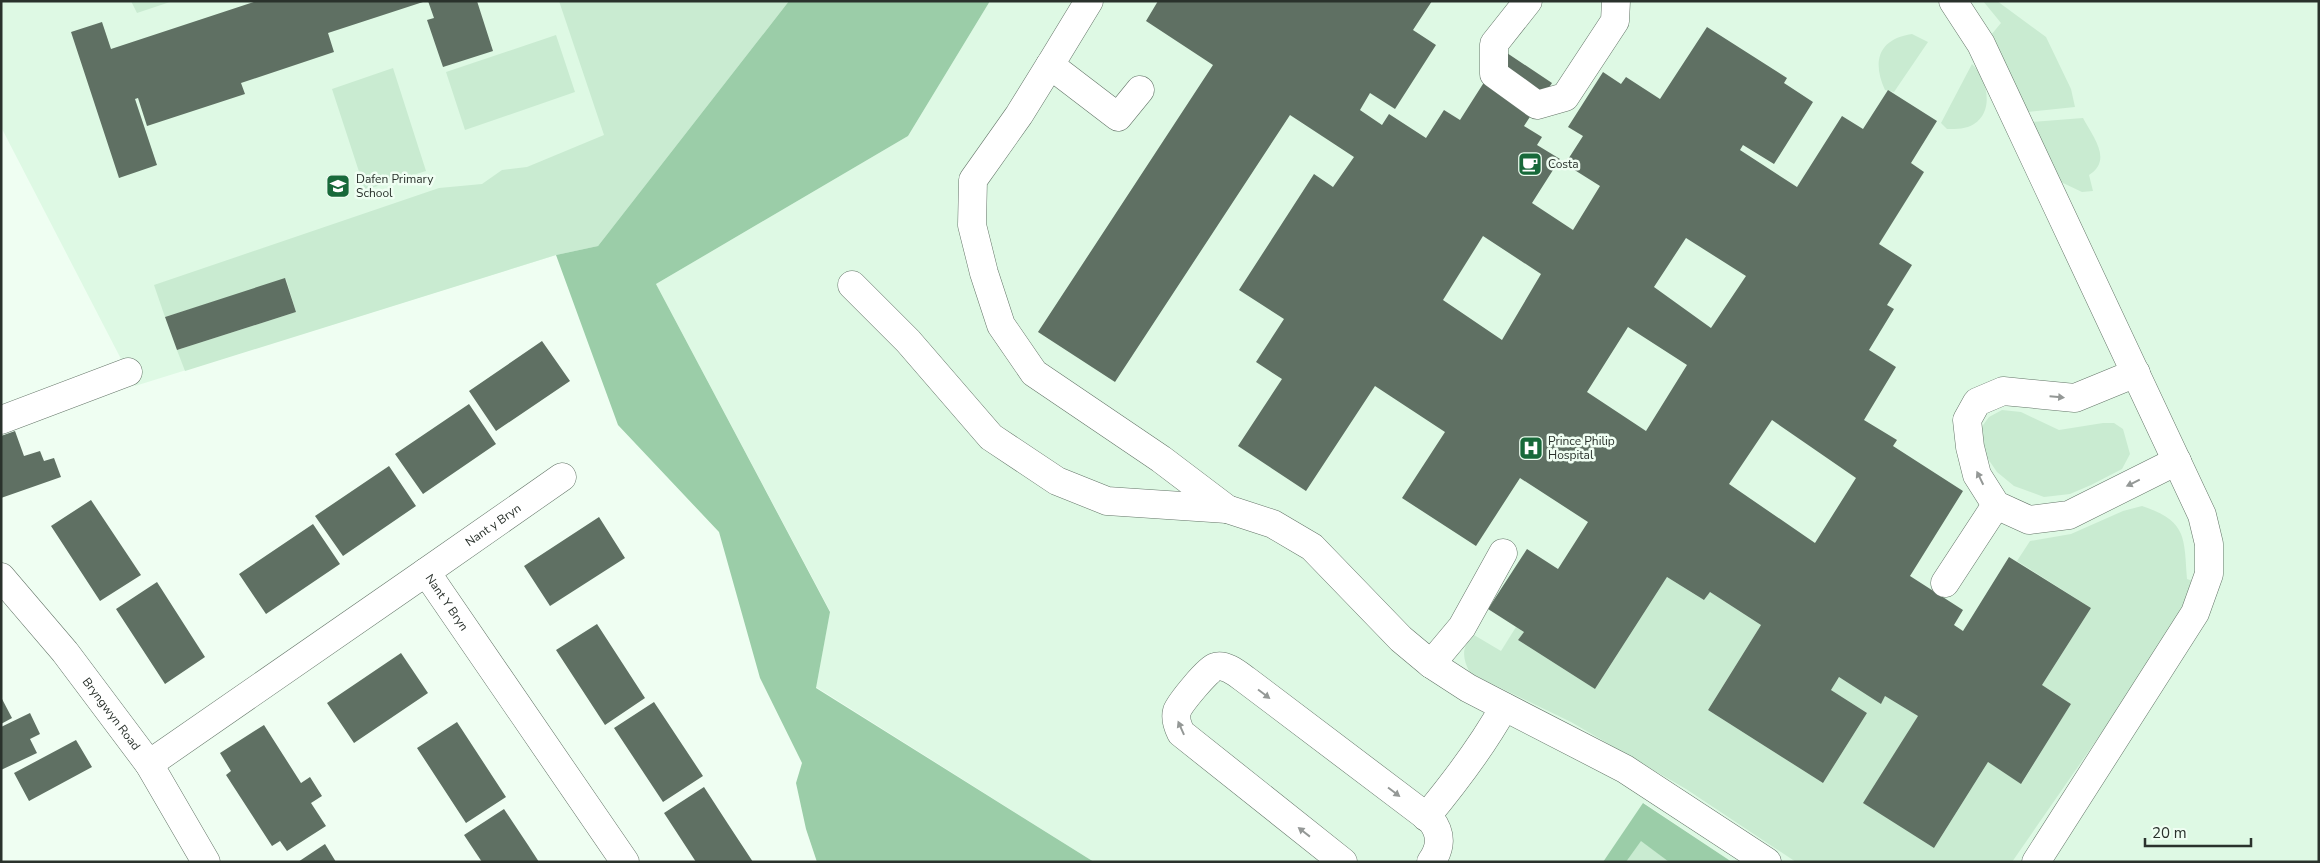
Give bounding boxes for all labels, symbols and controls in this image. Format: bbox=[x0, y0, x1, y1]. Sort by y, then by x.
cafe icon: Costa bbox=[1517, 151, 1543, 177]
place label: Costa bbox=[1548, 156, 1579, 172]
place label: Dafen Primary School bbox=[356, 171, 434, 201]
school or university icon: Dafen Primary School bbox=[325, 173, 351, 199]
one-way arrow bbox=[2049, 393, 2065, 401]
place label: Prince Philip Hospital bbox=[1548, 433, 1615, 463]
hospital icon: Prince Philip Hospital bbox=[1518, 435, 1544, 461]
one-way arrow bbox=[1976, 470, 1984, 485]
one-way arrow bbox=[2126, 479, 2140, 487]
street label: Nant y Bryn bbox=[462, 500, 524, 550]
street label: Nant Y Bryn bbox=[422, 571, 472, 634]
street label: Bryngwyn Road bbox=[79, 674, 144, 754]
one-way arrow bbox=[1257, 688, 1270, 699]
one-way arrow bbox=[1176, 721, 1185, 736]
one-way arrow bbox=[1387, 787, 1401, 797]
scale bar bbox=[2145, 816, 2251, 848]
text: 20 m bbox=[2152, 823, 2187, 843]
one-way arrow bbox=[1298, 826, 1311, 837]

